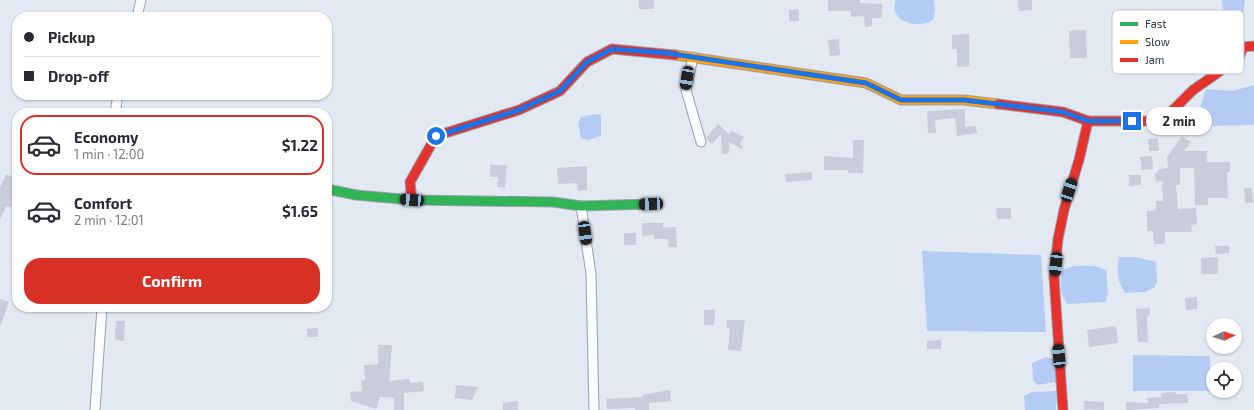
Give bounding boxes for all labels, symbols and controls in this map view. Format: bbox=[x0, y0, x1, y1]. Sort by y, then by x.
legend bbox=[1112, 10, 1244, 74]
text: Fast bbox=[1145, 17, 1167, 30]
text: Pickup bbox=[48, 28, 95, 46]
text: Slow bbox=[1145, 35, 1170, 48]
text: Jam bbox=[1145, 53, 1164, 66]
car bbox=[679, 65, 695, 91]
text: Drop-off bbox=[48, 67, 109, 85]
callout: 2 min bbox=[1146, 107, 1212, 135]
route end bbox=[1123, 112, 1141, 130]
text: 2 min bbox=[1162, 113, 1196, 129]
icon: car bbox=[26, 127, 62, 163]
route start bbox=[427, 127, 445, 145]
text: Economy bbox=[74, 128, 139, 146]
text: $1.22 bbox=[282, 136, 318, 154]
text: 1 min · 12:00 bbox=[74, 146, 144, 162]
car bbox=[1060, 177, 1078, 203]
icon: car bbox=[26, 193, 62, 229]
car bbox=[400, 193, 424, 207]
text: Comfort bbox=[74, 194, 132, 212]
car bbox=[639, 198, 663, 210]
text: $1.65 bbox=[282, 202, 318, 220]
text: 2 min · 12:01 bbox=[74, 212, 144, 228]
car bbox=[577, 220, 593, 246]
car bbox=[1049, 251, 1063, 277]
button: Confirm bbox=[24, 258, 320, 304]
north arrow bbox=[1206, 318, 1242, 354]
map controls bbox=[1206, 318, 1242, 398]
car bbox=[1052, 344, 1066, 368]
button: locate bbox=[1206, 362, 1242, 398]

